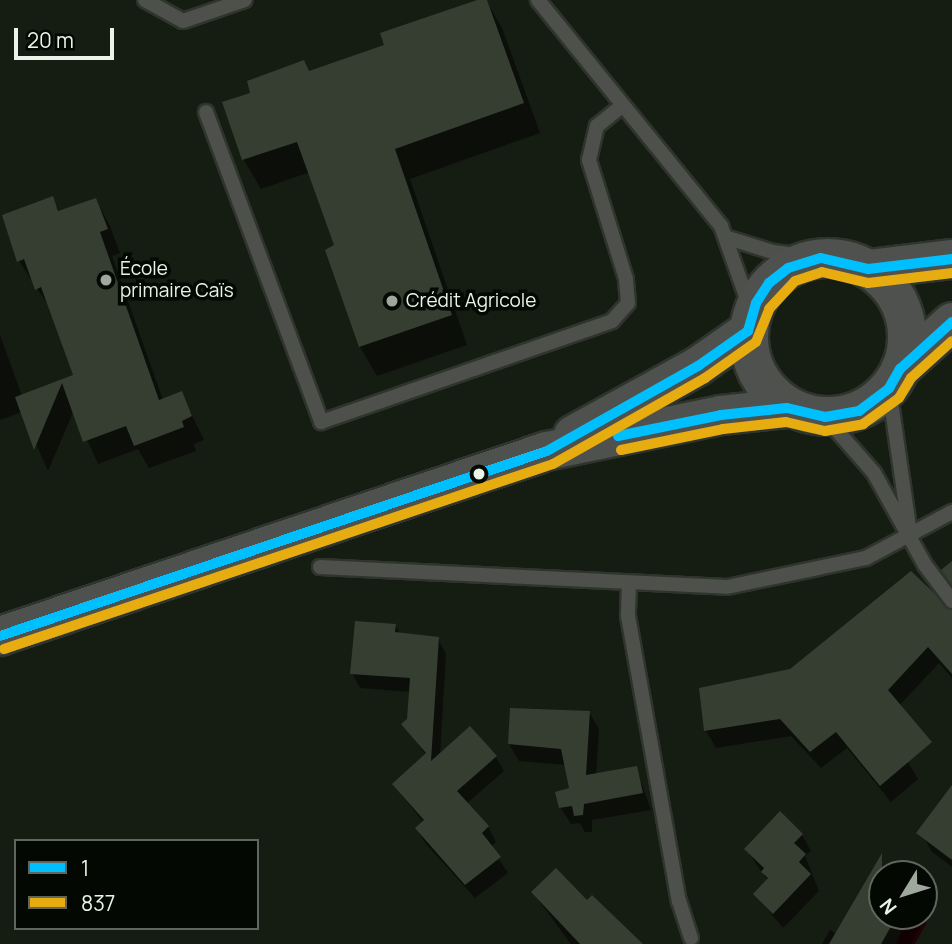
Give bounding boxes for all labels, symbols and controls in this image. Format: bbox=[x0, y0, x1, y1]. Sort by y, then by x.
scale bar bbox=[18, 14, 117, 58]
text: 20 m bbox=[27, 26, 74, 54]
place label: École primaire Caïs bbox=[120, 258, 234, 302]
marker: École primaire Caïs bbox=[98, 272, 114, 288]
place label: Crédit Agricole bbox=[406, 290, 536, 312]
marker: Crédit Agricole bbox=[384, 293, 400, 309]
unlabelled marker bbox=[472, 467, 486, 481]
legend bbox=[14, 839, 259, 930]
text: 1 bbox=[81, 854, 89, 882]
north arrow bbox=[868, 860, 938, 930]
text: 837 bbox=[81, 889, 115, 917]
text: N bbox=[874, 893, 902, 920]

